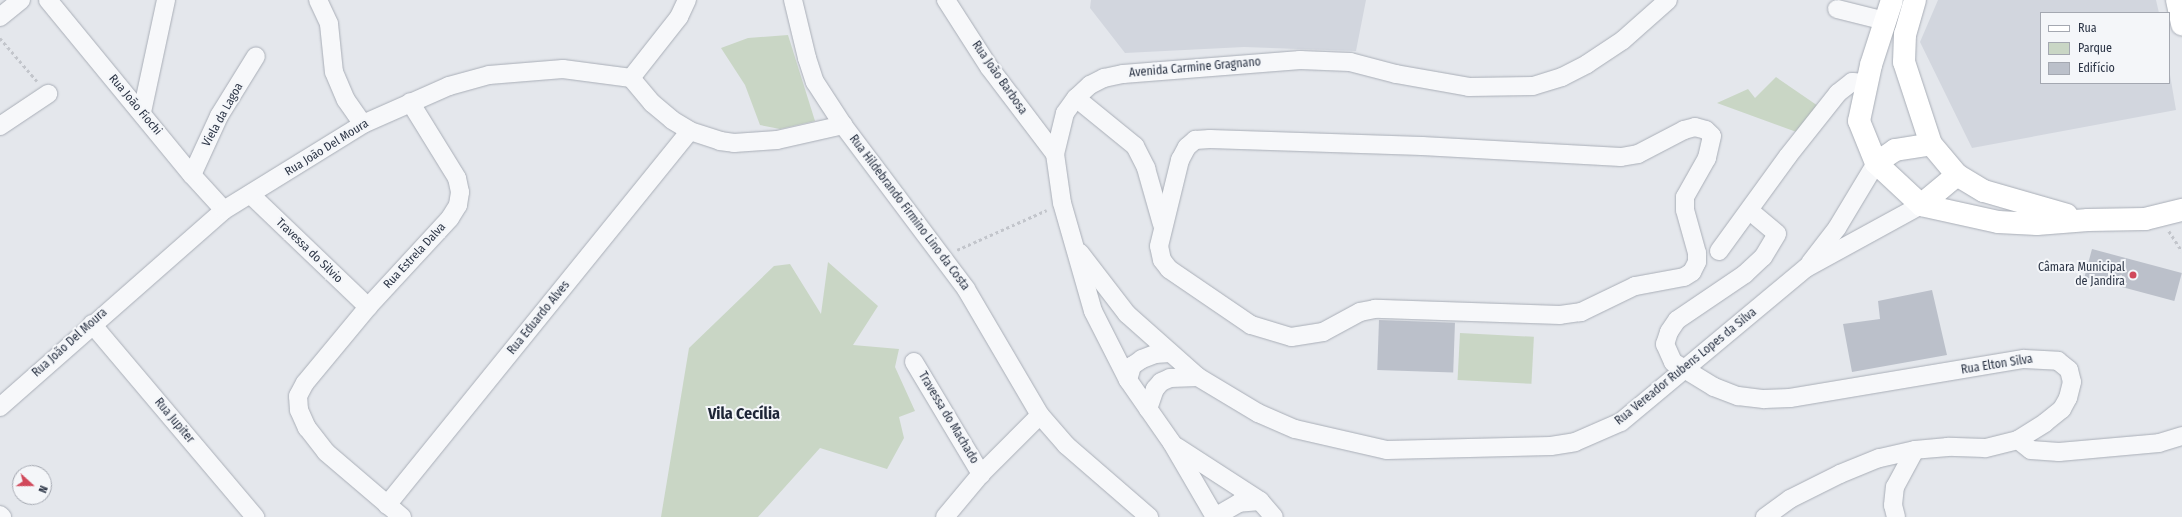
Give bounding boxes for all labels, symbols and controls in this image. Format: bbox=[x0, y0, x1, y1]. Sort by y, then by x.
legend bbox=[2040, 12, 2170, 84]
text: Rua bbox=[2078, 21, 2097, 35]
street label: Rua João Barbosa bbox=[968, 39, 1030, 117]
text: Parque bbox=[2078, 41, 2112, 55]
street label: Avenida Carmine Gragnano bbox=[1128, 55, 1262, 81]
text: Edifício bbox=[2078, 61, 2115, 75]
street label: Rua João Fiochi bbox=[105, 72, 165, 138]
street label: Viela da Lagoa bbox=[200, 81, 246, 149]
street label: Rua João Del Moura bbox=[283, 117, 371, 179]
street label: Rua Hildebrando Firmino Lino da Costa bbox=[846, 132, 972, 294]
street label: Travessa do Silvio bbox=[273, 216, 345, 286]
street label: Rua Estrela Dalva bbox=[381, 220, 449, 292]
place label: Câmara Municipal de Jandira bbox=[2038, 261, 2125, 289]
marker: Câmara Municipal de Jandira bbox=[2128, 270, 2138, 280]
street label: Rua Eduardo Alves bbox=[505, 278, 573, 358]
street label: Rua Vereador Rubens Lopes da Silva bbox=[1612, 305, 1760, 429]
street label: Rua João Del Moura bbox=[30, 306, 110, 380]
street label: Rua Elton Silva bbox=[1960, 352, 2034, 378]
street label: Travessa do Machado bbox=[915, 369, 981, 467]
street label: Rua Jupiter bbox=[151, 396, 197, 446]
district label: Vila Cecília bbox=[708, 404, 780, 424]
north arrow bbox=[12, 465, 52, 505]
text: N bbox=[35, 484, 50, 495]

